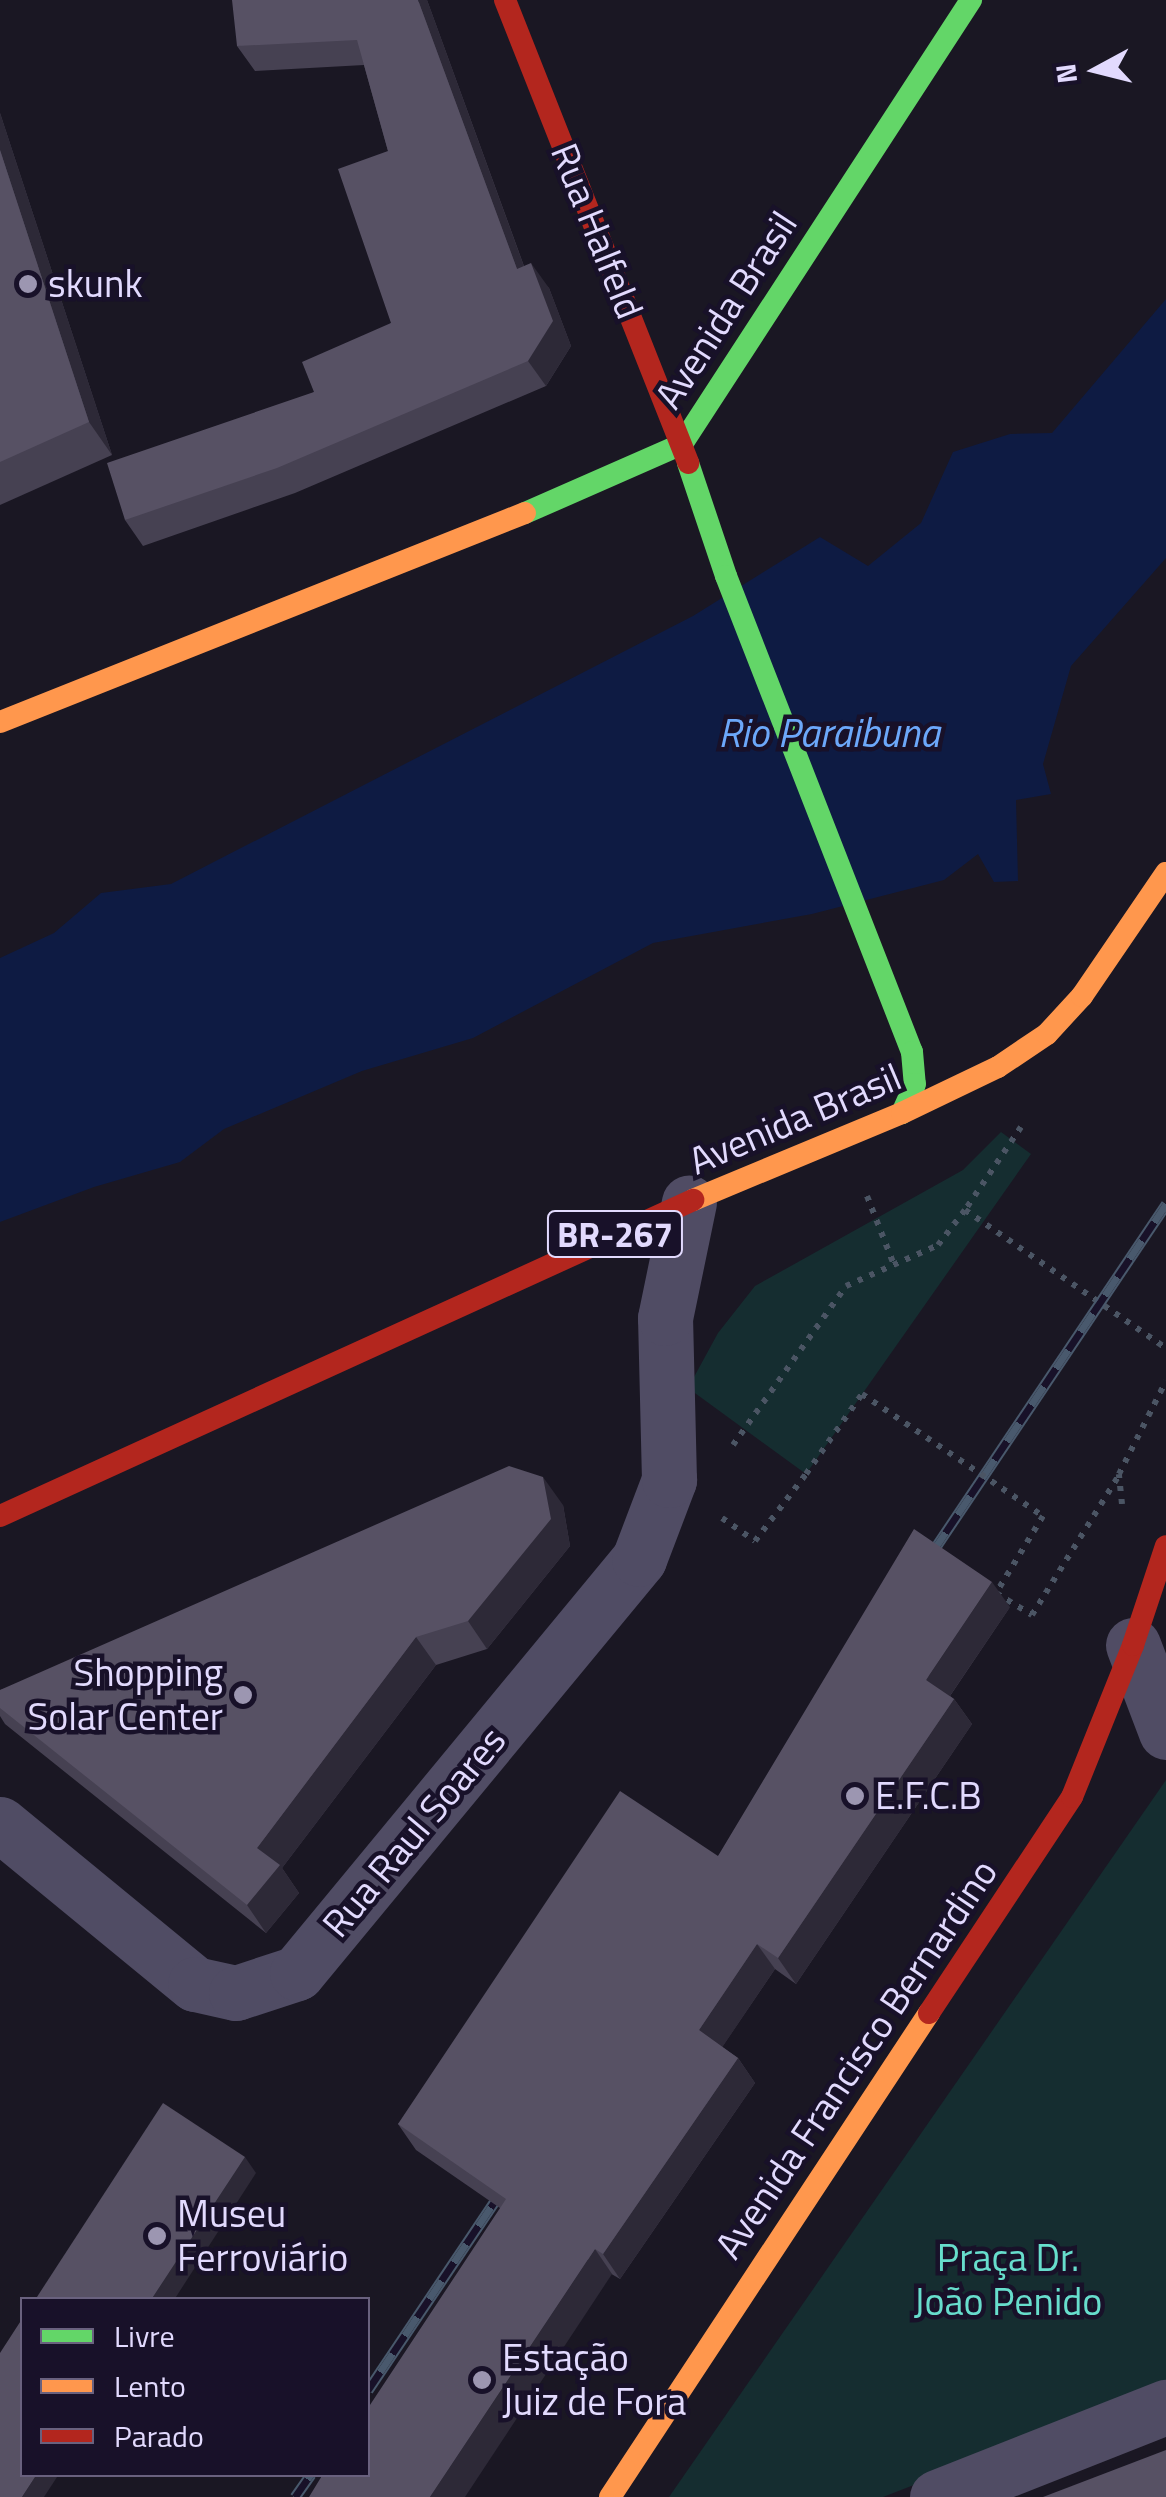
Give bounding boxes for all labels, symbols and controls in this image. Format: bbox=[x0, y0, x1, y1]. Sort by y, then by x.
north arrow bbox=[1046, 20, 1146, 120]
text: N bbox=[1043, 61, 1088, 86]
street label: Rua Halfeld bbox=[541, 137, 653, 325]
street label: Avenida Brasil bbox=[645, 203, 807, 417]
place label: skunk bbox=[48, 261, 143, 307]
marker: skunk bbox=[17, 273, 39, 295]
water label: Rio Paraibuna bbox=[718, 709, 940, 757]
street label: Avenida Brasil bbox=[682, 1054, 908, 1184]
road number: BR-267 bbox=[545, 1204, 685, 1264]
place label: Shopping Solar Center bbox=[28, 1650, 223, 1740]
marker: Shopping Solar Center bbox=[232, 1684, 254, 1706]
street label: Rua Raul Soares bbox=[313, 1718, 515, 1946]
place label: E.F.C.B bbox=[875, 1773, 982, 1819]
marker: E.F.C.B bbox=[844, 1785, 866, 1807]
street label: Avenida Francisco Bernardino bbox=[705, 1851, 1007, 2267]
place label: Museu Ferroviário bbox=[177, 2191, 348, 2280]
marker: Museu Ferroviário bbox=[146, 2225, 168, 2247]
park label: Praça Dr. João Penido bbox=[914, 2235, 1102, 2324]
legend bbox=[20, 2297, 370, 2477]
text: Livre bbox=[114, 2313, 175, 2359]
place label: Estação Juiz de Fora bbox=[502, 2335, 686, 2424]
text: Lento bbox=[114, 2363, 186, 2409]
marker: Estação Juiz de Fora bbox=[471, 2369, 493, 2391]
text: Parado bbox=[114, 2413, 204, 2459]

